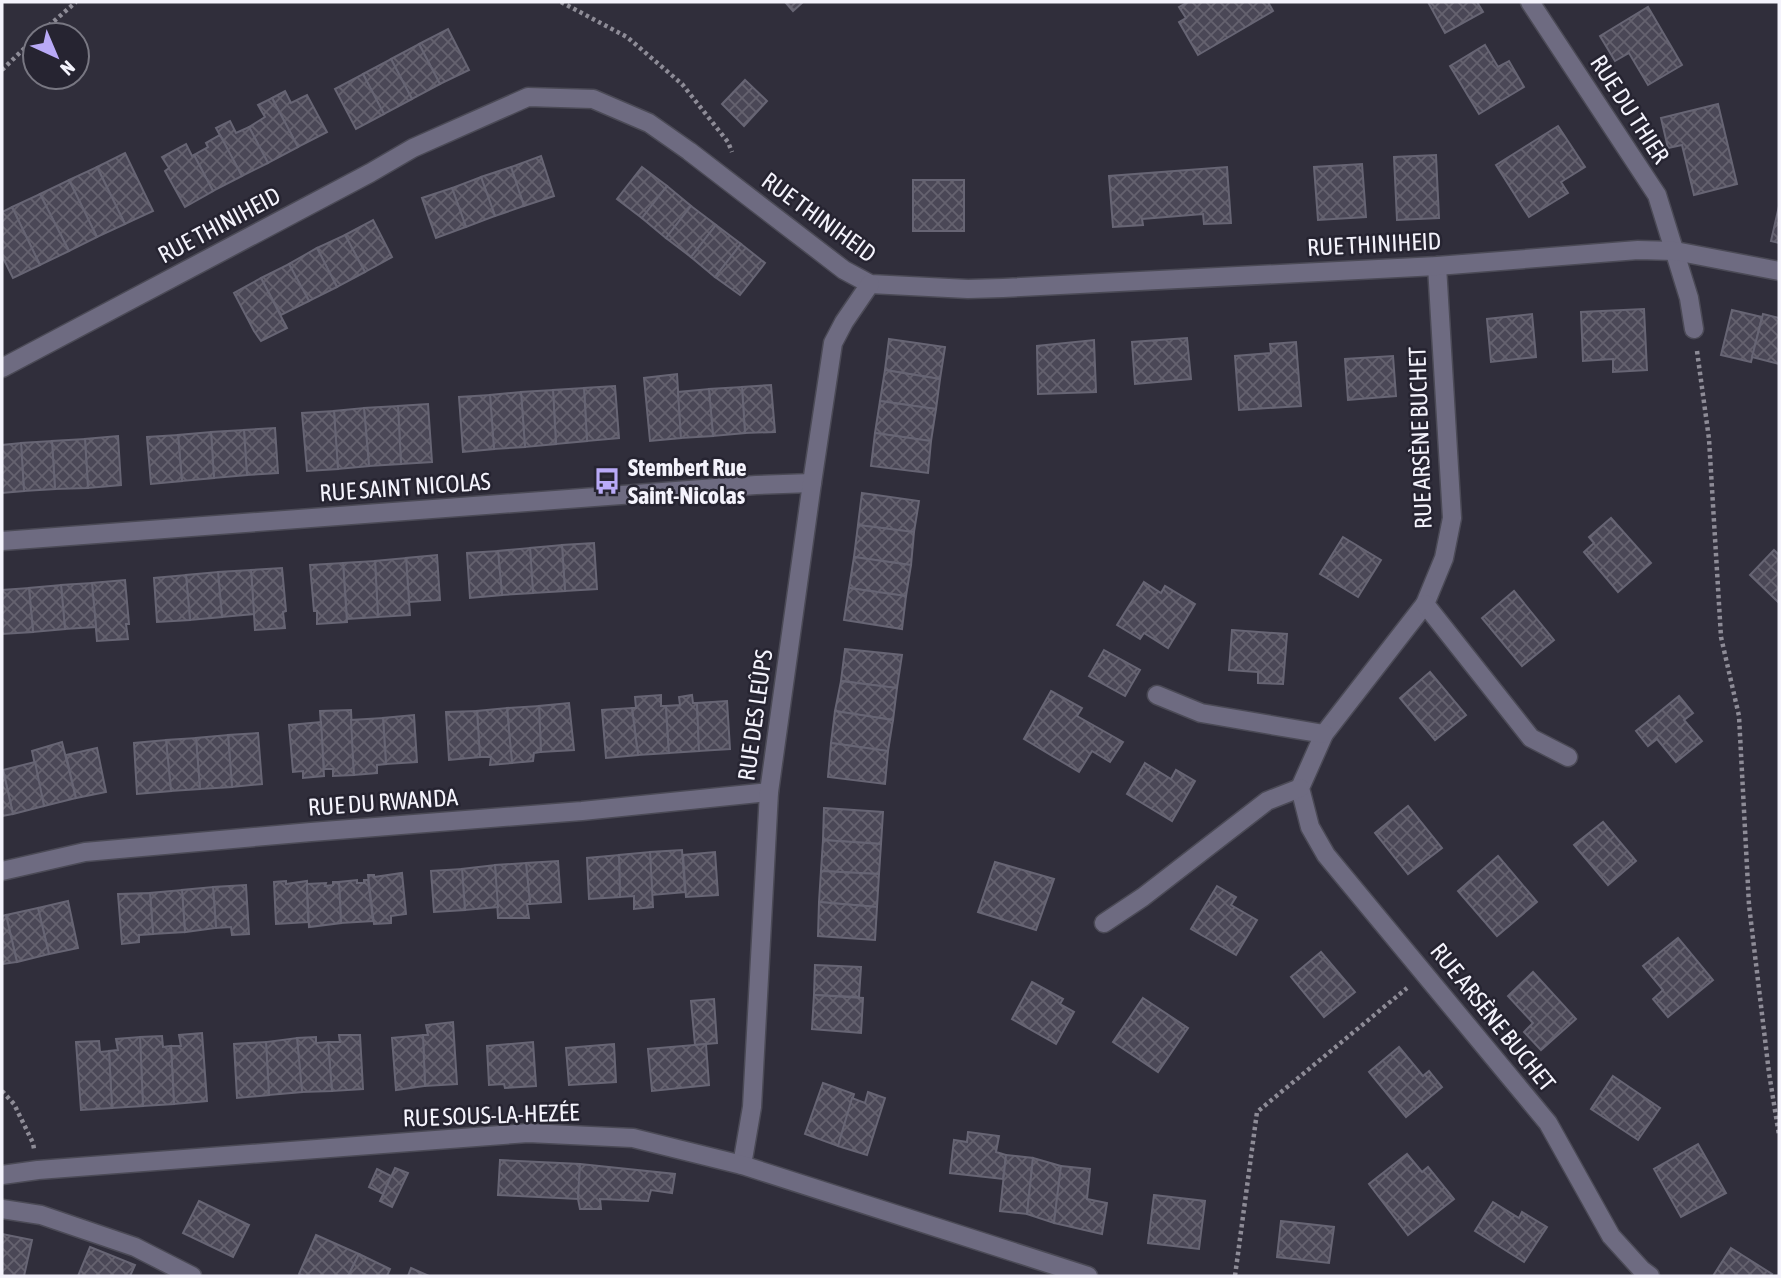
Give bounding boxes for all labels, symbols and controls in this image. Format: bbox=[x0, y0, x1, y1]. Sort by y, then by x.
north arrow bbox=[21, 21, 91, 91]
street label: RUE DU THIER bbox=[1585, 50, 1675, 168]
text: N bbox=[56, 56, 79, 80]
street label: RUE THINIHEID bbox=[757, 167, 881, 267]
street label: RUE THINIHEID bbox=[153, 182, 285, 268]
street label: RUE THINIHEID bbox=[1306, 227, 1442, 261]
street label: RUE ARSÈNE BUCHET bbox=[1403, 346, 1437, 530]
place label: Stembert Rue Saint-Nicolas bbox=[628, 454, 747, 509]
bus stop icon: Stembert Rue Saint-Nicolas bbox=[592, 466, 622, 496]
street label: RUE SAINT NICOLAS bbox=[319, 468, 491, 506]
street label: RUE DES LEÛPS bbox=[732, 648, 778, 782]
street label: RUE DU RWANDA bbox=[307, 783, 459, 821]
street label: RUE ARSÈNE BUCHET bbox=[1425, 938, 1561, 1097]
street label: RUE SOUS-LA-HEZÉE bbox=[402, 1098, 580, 1132]

